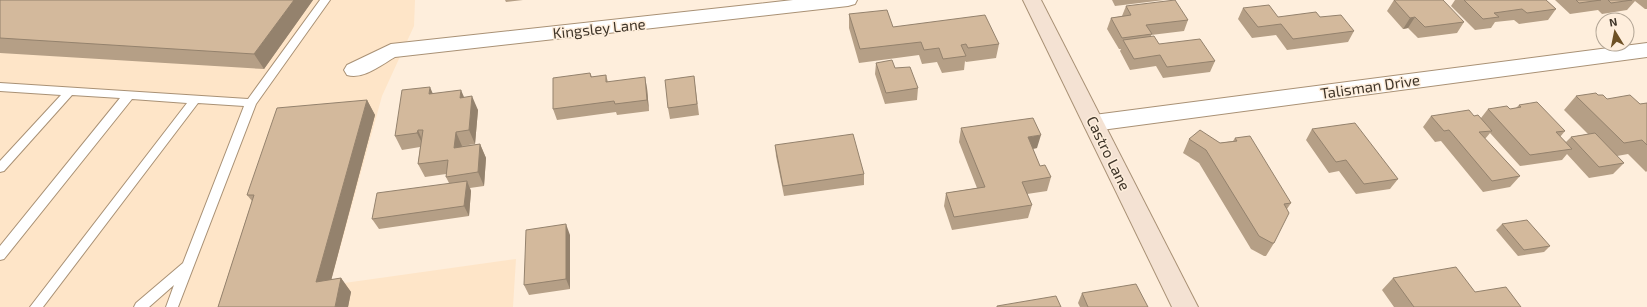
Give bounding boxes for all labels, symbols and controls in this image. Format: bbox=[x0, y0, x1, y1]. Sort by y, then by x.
north arrow bbox=[1595, 12, 1635, 52]
street label: Kingsley Lane bbox=[552, 14, 646, 42]
text: N bbox=[1608, 15, 1618, 29]
street label: Talisman Drive bbox=[1319, 70, 1421, 102]
street label: Castro Lane bbox=[1083, 113, 1135, 193]

